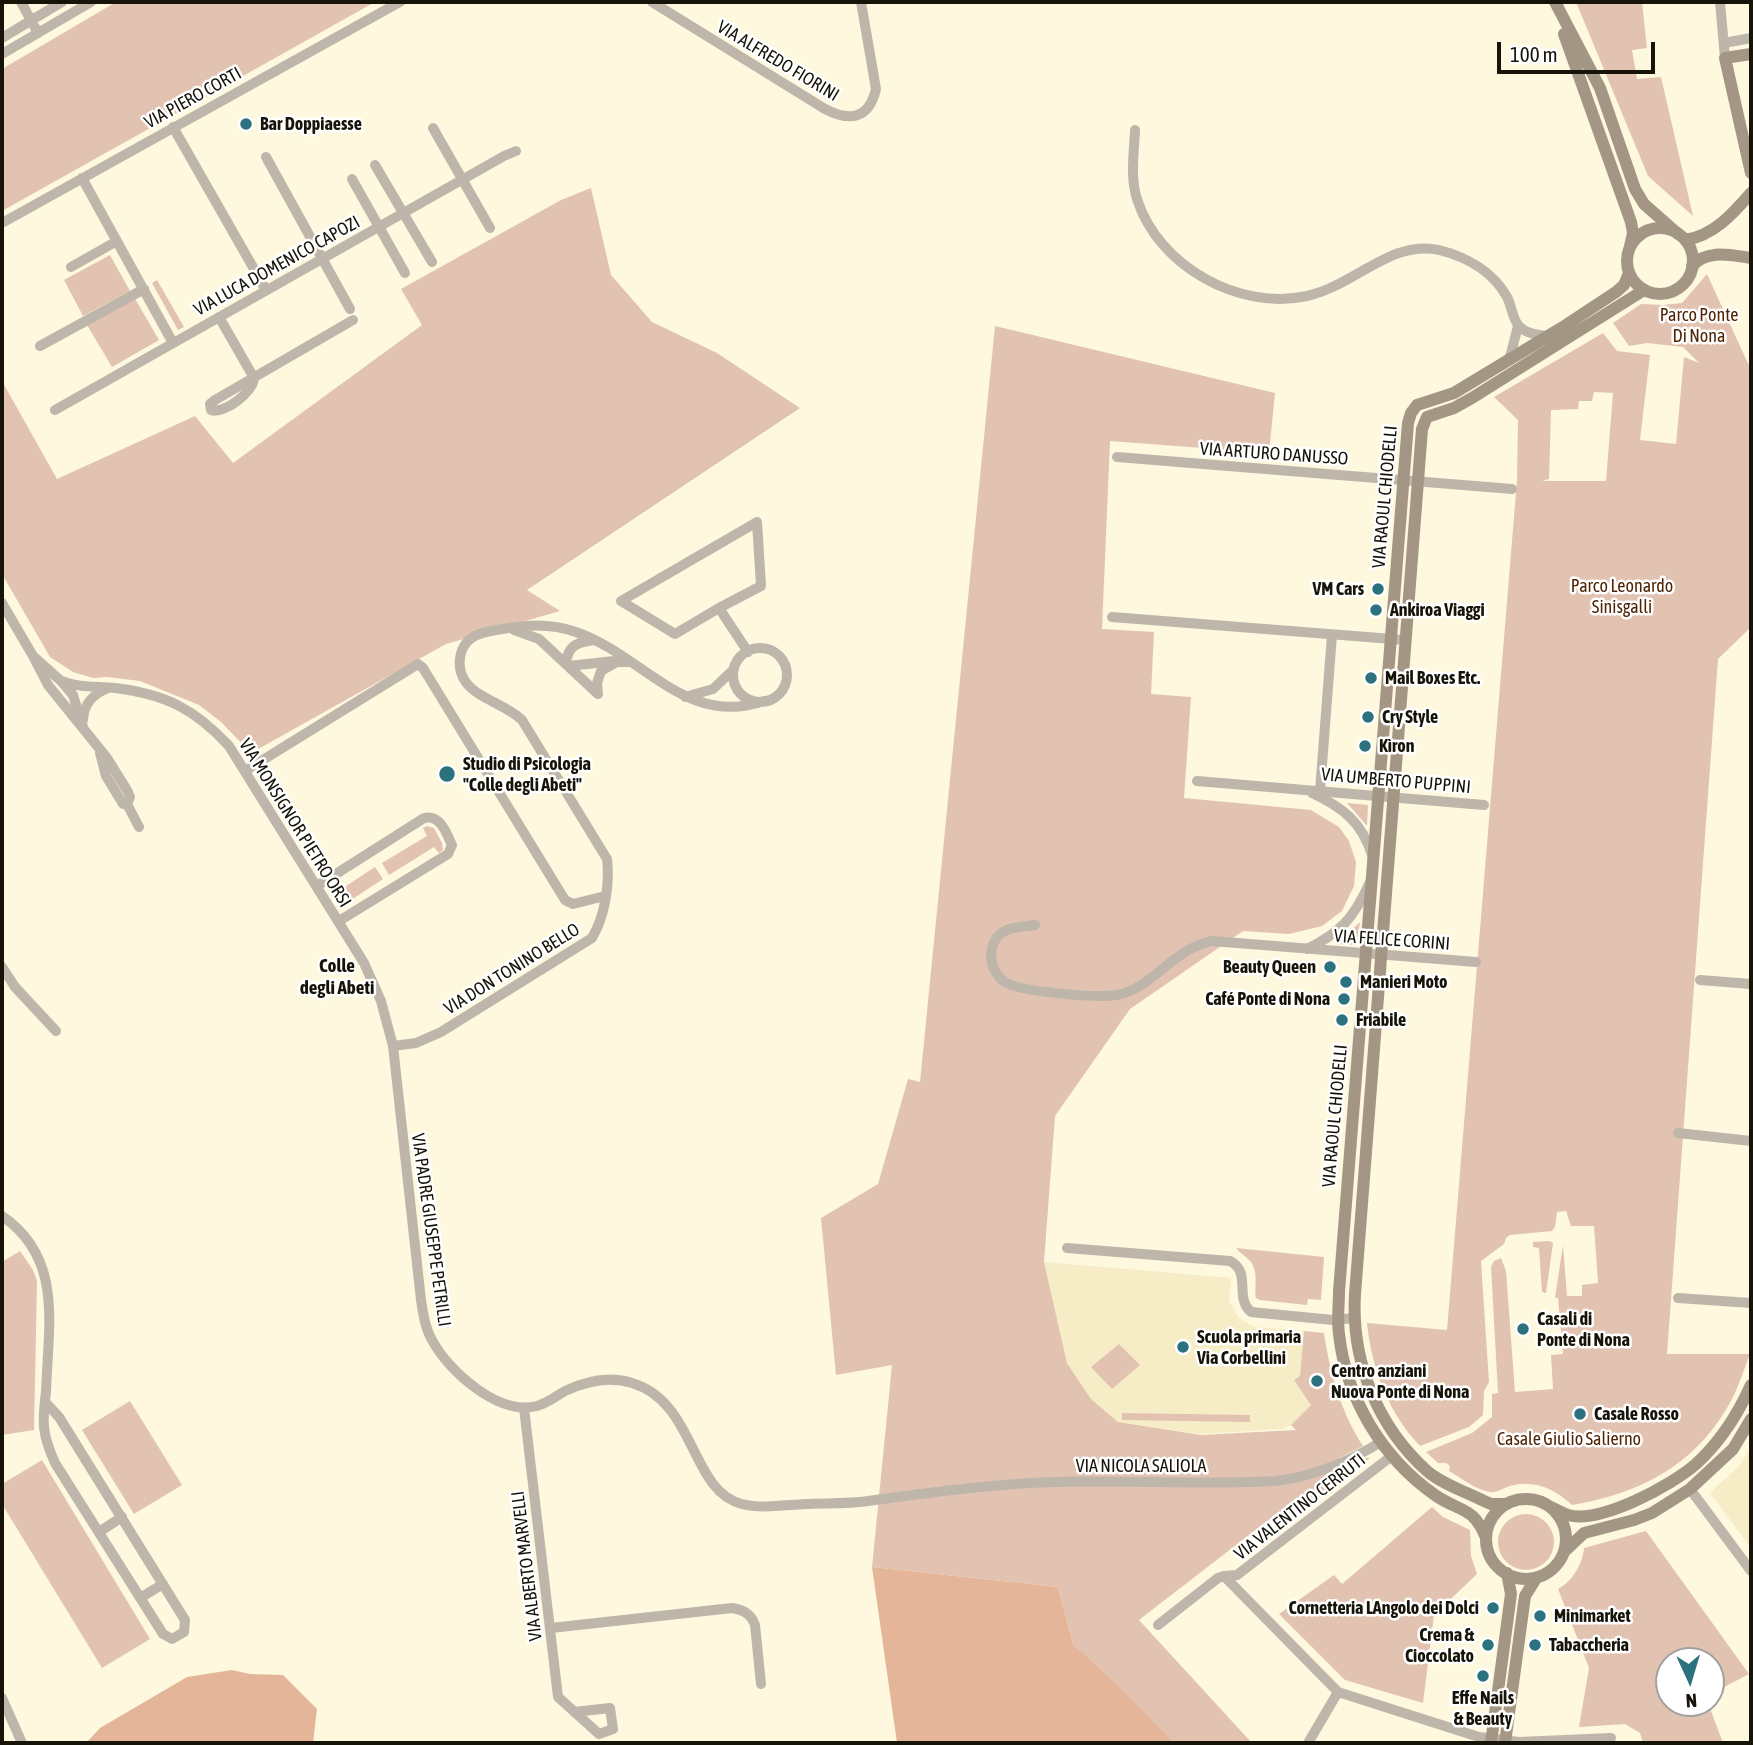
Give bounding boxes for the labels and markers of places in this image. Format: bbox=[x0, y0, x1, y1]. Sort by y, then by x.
place label: Bar Doppiaesse bbox=[260, 113, 362, 135]
marker: Bar Doppiaesse bbox=[238, 116, 254, 132]
place label: VM Cars bbox=[1313, 578, 1364, 600]
marker: VM Cars bbox=[1370, 581, 1386, 597]
place label: Ankiroa Viaggi bbox=[1390, 599, 1485, 621]
marker: Ankiroa Viaggi bbox=[1368, 602, 1384, 618]
place label: Mail Boxes Etc. bbox=[1385, 667, 1480, 689]
marker: Mail Boxes Etc. bbox=[1363, 670, 1379, 686]
place label: Cry Style bbox=[1382, 706, 1438, 728]
marker: Cry Style bbox=[1360, 709, 1376, 725]
place label: Kìron bbox=[1379, 735, 1414, 757]
marker: Kìron bbox=[1357, 738, 1373, 754]
place label: Studio di Psicologia "Colle degli Abeti" bbox=[463, 753, 591, 796]
marker: Studio di Psicologia "Colle degli Abeti" bbox=[437, 764, 457, 784]
place label: Beauty Queen bbox=[1223, 956, 1316, 978]
marker: Beauty Queen bbox=[1322, 959, 1338, 975]
place label: Manieri Moto bbox=[1360, 971, 1447, 993]
marker: Manieri Moto bbox=[1338, 974, 1354, 990]
place label: Café Ponte di Nona bbox=[1205, 988, 1330, 1010]
marker: Café Ponte di Nona bbox=[1336, 991, 1352, 1007]
place label: Friabile bbox=[1356, 1009, 1406, 1031]
marker: Friabile bbox=[1334, 1012, 1350, 1028]
place label: Casali di Ponte di Nona bbox=[1537, 1308, 1630, 1350]
marker: Casali di Ponte di Nona bbox=[1515, 1321, 1531, 1337]
place label: Scuola primaria Via Corbellini bbox=[1197, 1326, 1301, 1368]
marker: Scuola primaria Via Corbellini bbox=[1175, 1339, 1191, 1355]
place label: Centro anziani Nuova Ponte di Nona bbox=[1331, 1360, 1469, 1402]
marker: Centro anziani Nuova Ponte di Nona bbox=[1309, 1373, 1325, 1389]
place label: Casale Rosso bbox=[1594, 1403, 1679, 1425]
marker: Casale Rosso bbox=[1572, 1406, 1588, 1422]
place label: Cornetteria LAngolo dei Dolci bbox=[1288, 1597, 1479, 1619]
marker: Cornetteria LAngolo dei Dolci bbox=[1485, 1600, 1501, 1616]
place label: Minimarket bbox=[1554, 1605, 1631, 1627]
marker: Minimarket bbox=[1532, 1608, 1548, 1624]
place label: Crema & Cioccolato bbox=[1405, 1624, 1474, 1666]
place label: Tabaccheria bbox=[1549, 1634, 1629, 1656]
marker: Crema & Cioccolato bbox=[1480, 1637, 1496, 1653]
marker: Tabaccheria bbox=[1527, 1637, 1543, 1653]
marker: Effe Nails & Beauty bbox=[1475, 1668, 1491, 1684]
place label: Effe Nails & Beauty bbox=[1452, 1687, 1514, 1730]

